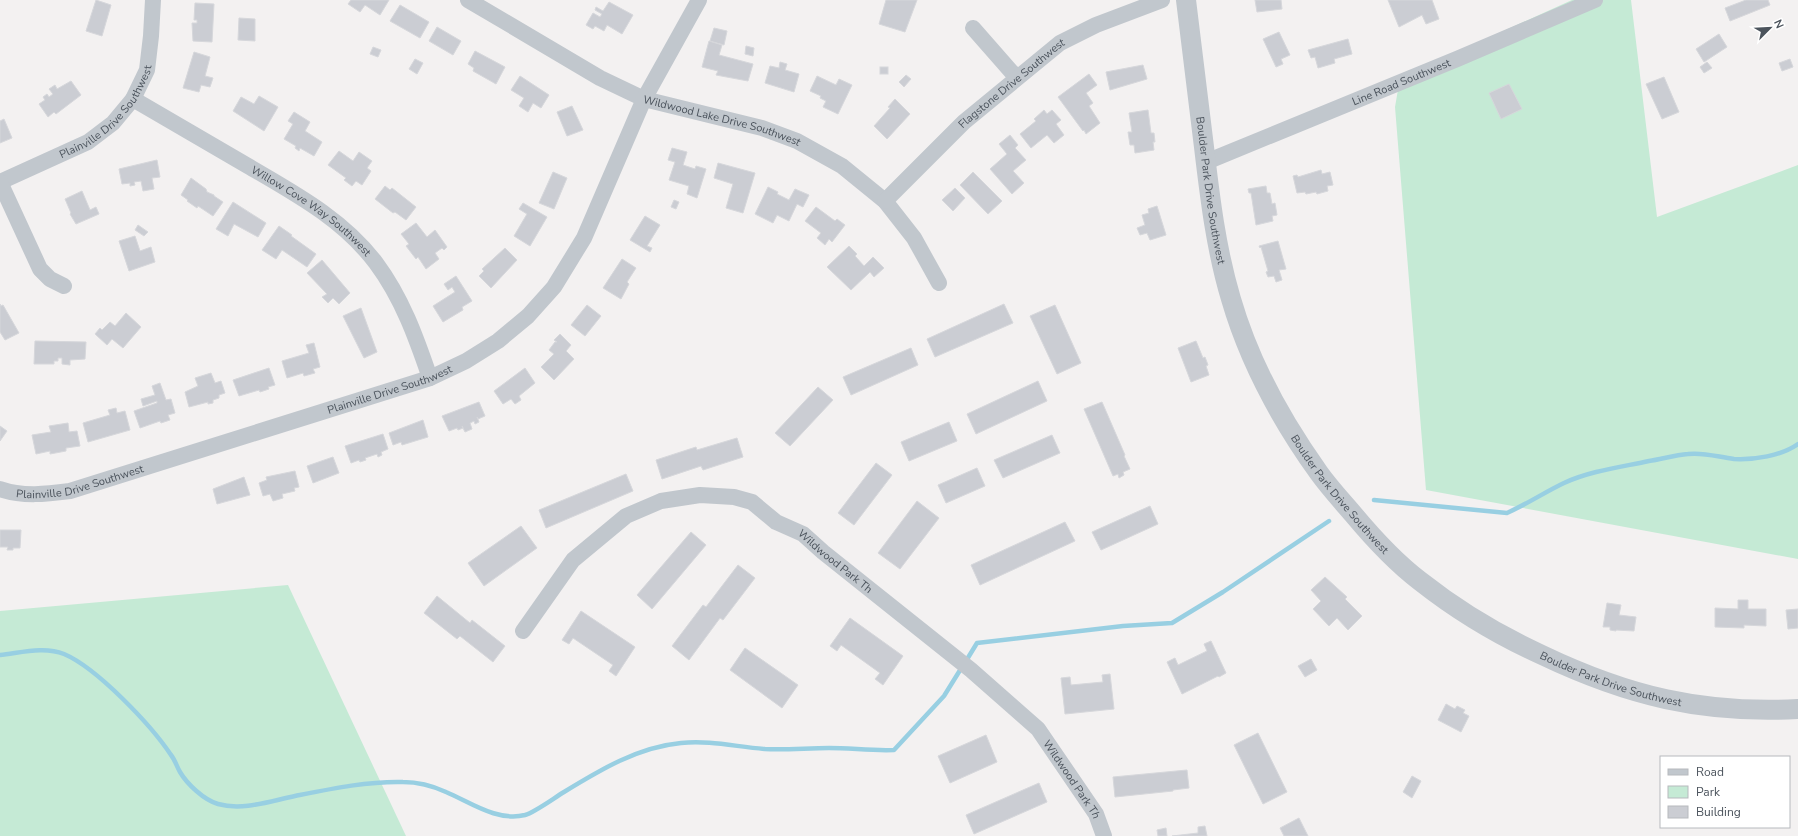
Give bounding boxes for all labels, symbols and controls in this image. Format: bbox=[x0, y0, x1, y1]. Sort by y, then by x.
north arrow bbox=[1750, 8, 1790, 48]
text: N bbox=[1770, 17, 1787, 31]
street label: Flagstone Drive Southwest bbox=[955, 34, 1067, 131]
street label: Line Road Southwest bbox=[1350, 55, 1453, 109]
street label: Plainville Drive Southwest bbox=[57, 64, 155, 162]
street label: Wildwood Lake Drive Southwest bbox=[642, 92, 804, 149]
street label: Boulder Park Drive Southwest bbox=[1193, 116, 1229, 266]
street label: Willow Cove Way Southwest bbox=[249, 162, 375, 259]
street label: Plainville Drive Southwest bbox=[325, 361, 454, 417]
street label: Boulder Park Drive Southwest bbox=[1288, 432, 1392, 557]
street label: Plainville Drive Southwest bbox=[15, 461, 145, 502]
street label: Wildwood Park Th bbox=[795, 526, 876, 596]
street label: Boulder Park Drive Southwest bbox=[1538, 648, 1683, 710]
street label: Wildwood Park Th bbox=[1040, 737, 1104, 820]
legend bbox=[1660, 756, 1790, 828]
text: Road bbox=[1696, 764, 1724, 780]
text: Park bbox=[1696, 784, 1721, 800]
text: Building bbox=[1696, 804, 1741, 820]

